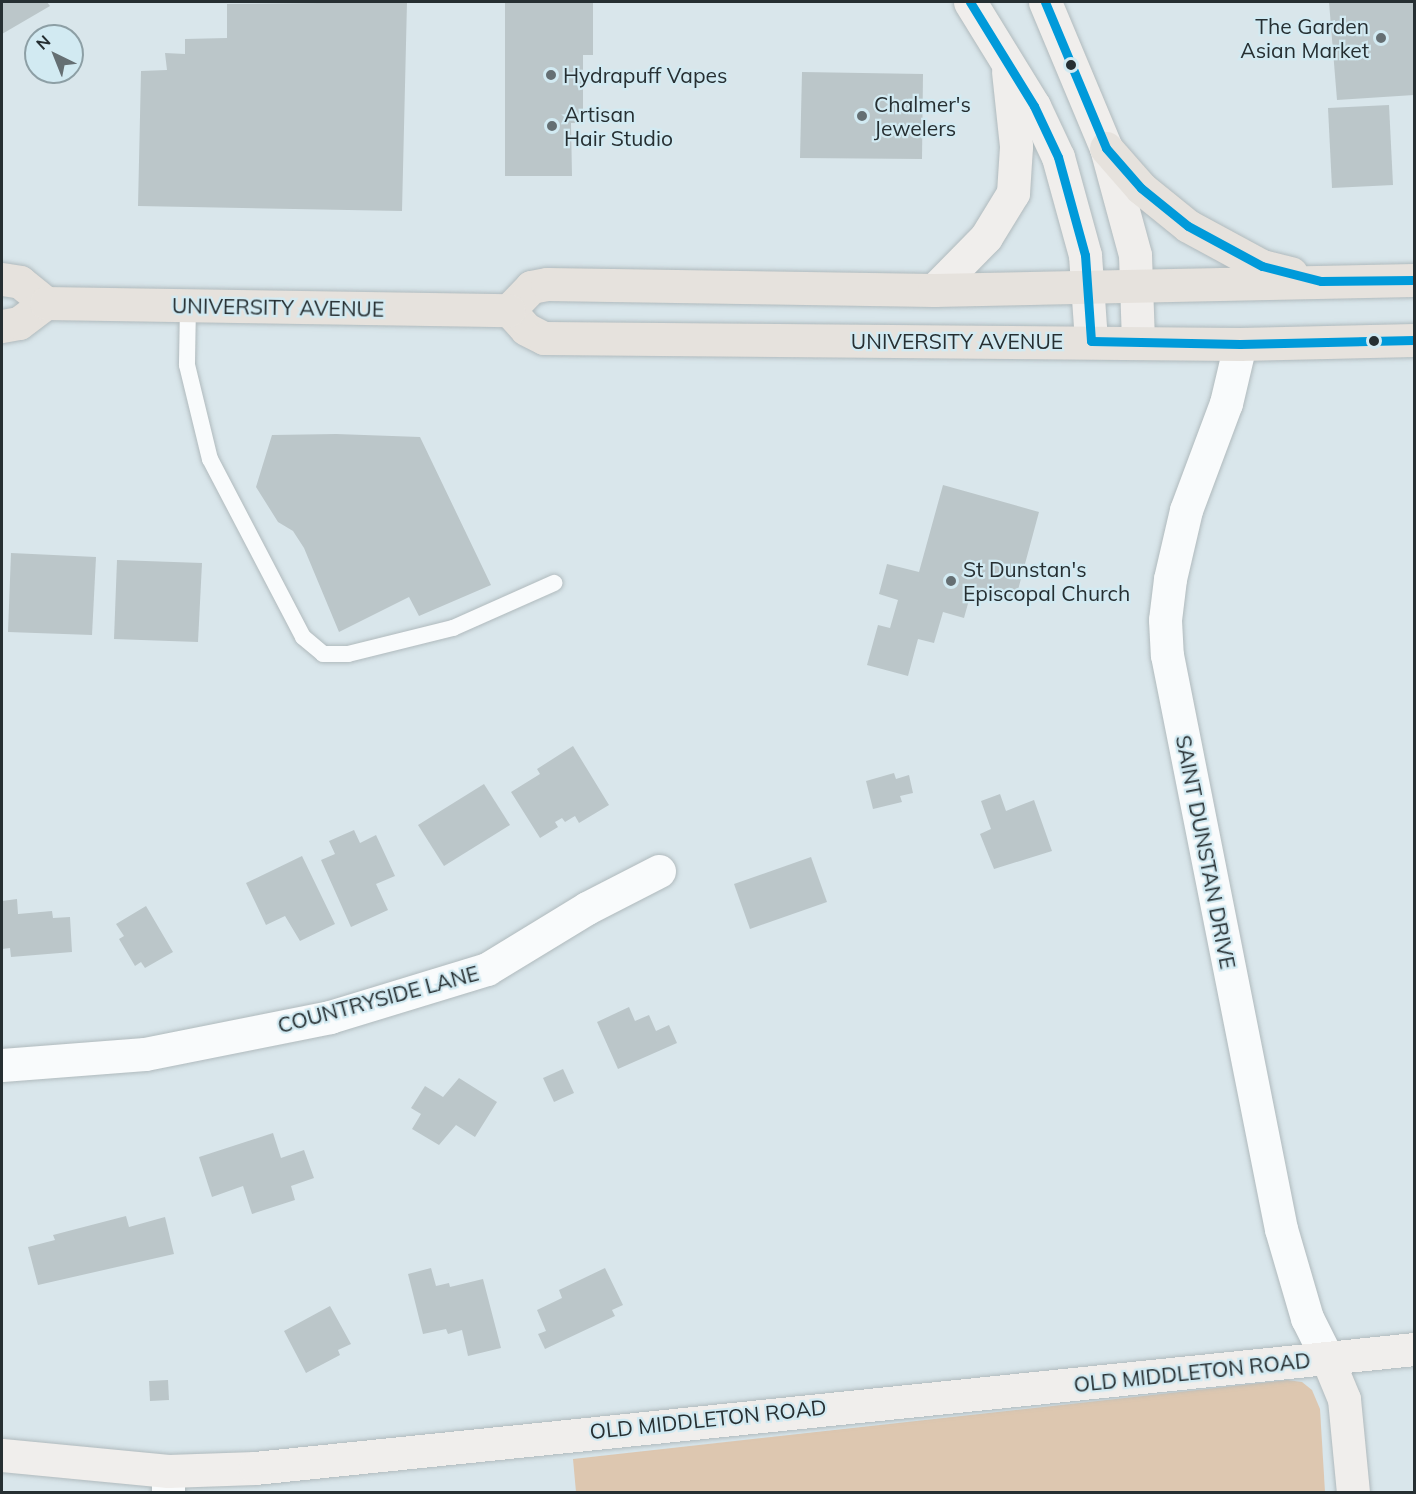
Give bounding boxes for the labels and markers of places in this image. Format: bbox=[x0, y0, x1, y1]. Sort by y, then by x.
place label: The Garden Asian Market bbox=[1240, 13, 1369, 63]
marker: The Garden Asian Market bbox=[1374, 31, 1388, 45]
unlabelled marker bbox=[1065, 59, 1077, 71]
place label: Hydrapuff Vapes bbox=[563, 62, 727, 88]
marker: Hydrapuff Vapes bbox=[544, 68, 558, 82]
place label: Chalmer's Jewelers bbox=[874, 91, 971, 141]
place label: Artisan Hair Studio bbox=[564, 101, 673, 151]
marker: Chalmer's Jewelers bbox=[855, 109, 869, 123]
marker: Artisan Hair Studio bbox=[545, 119, 559, 133]
unlabelled marker bbox=[1368, 335, 1380, 347]
place label: St Dunstan's Episcopal Church bbox=[963, 556, 1130, 606]
marker: St Dunstan's Episcopal Church bbox=[944, 574, 958, 588]

